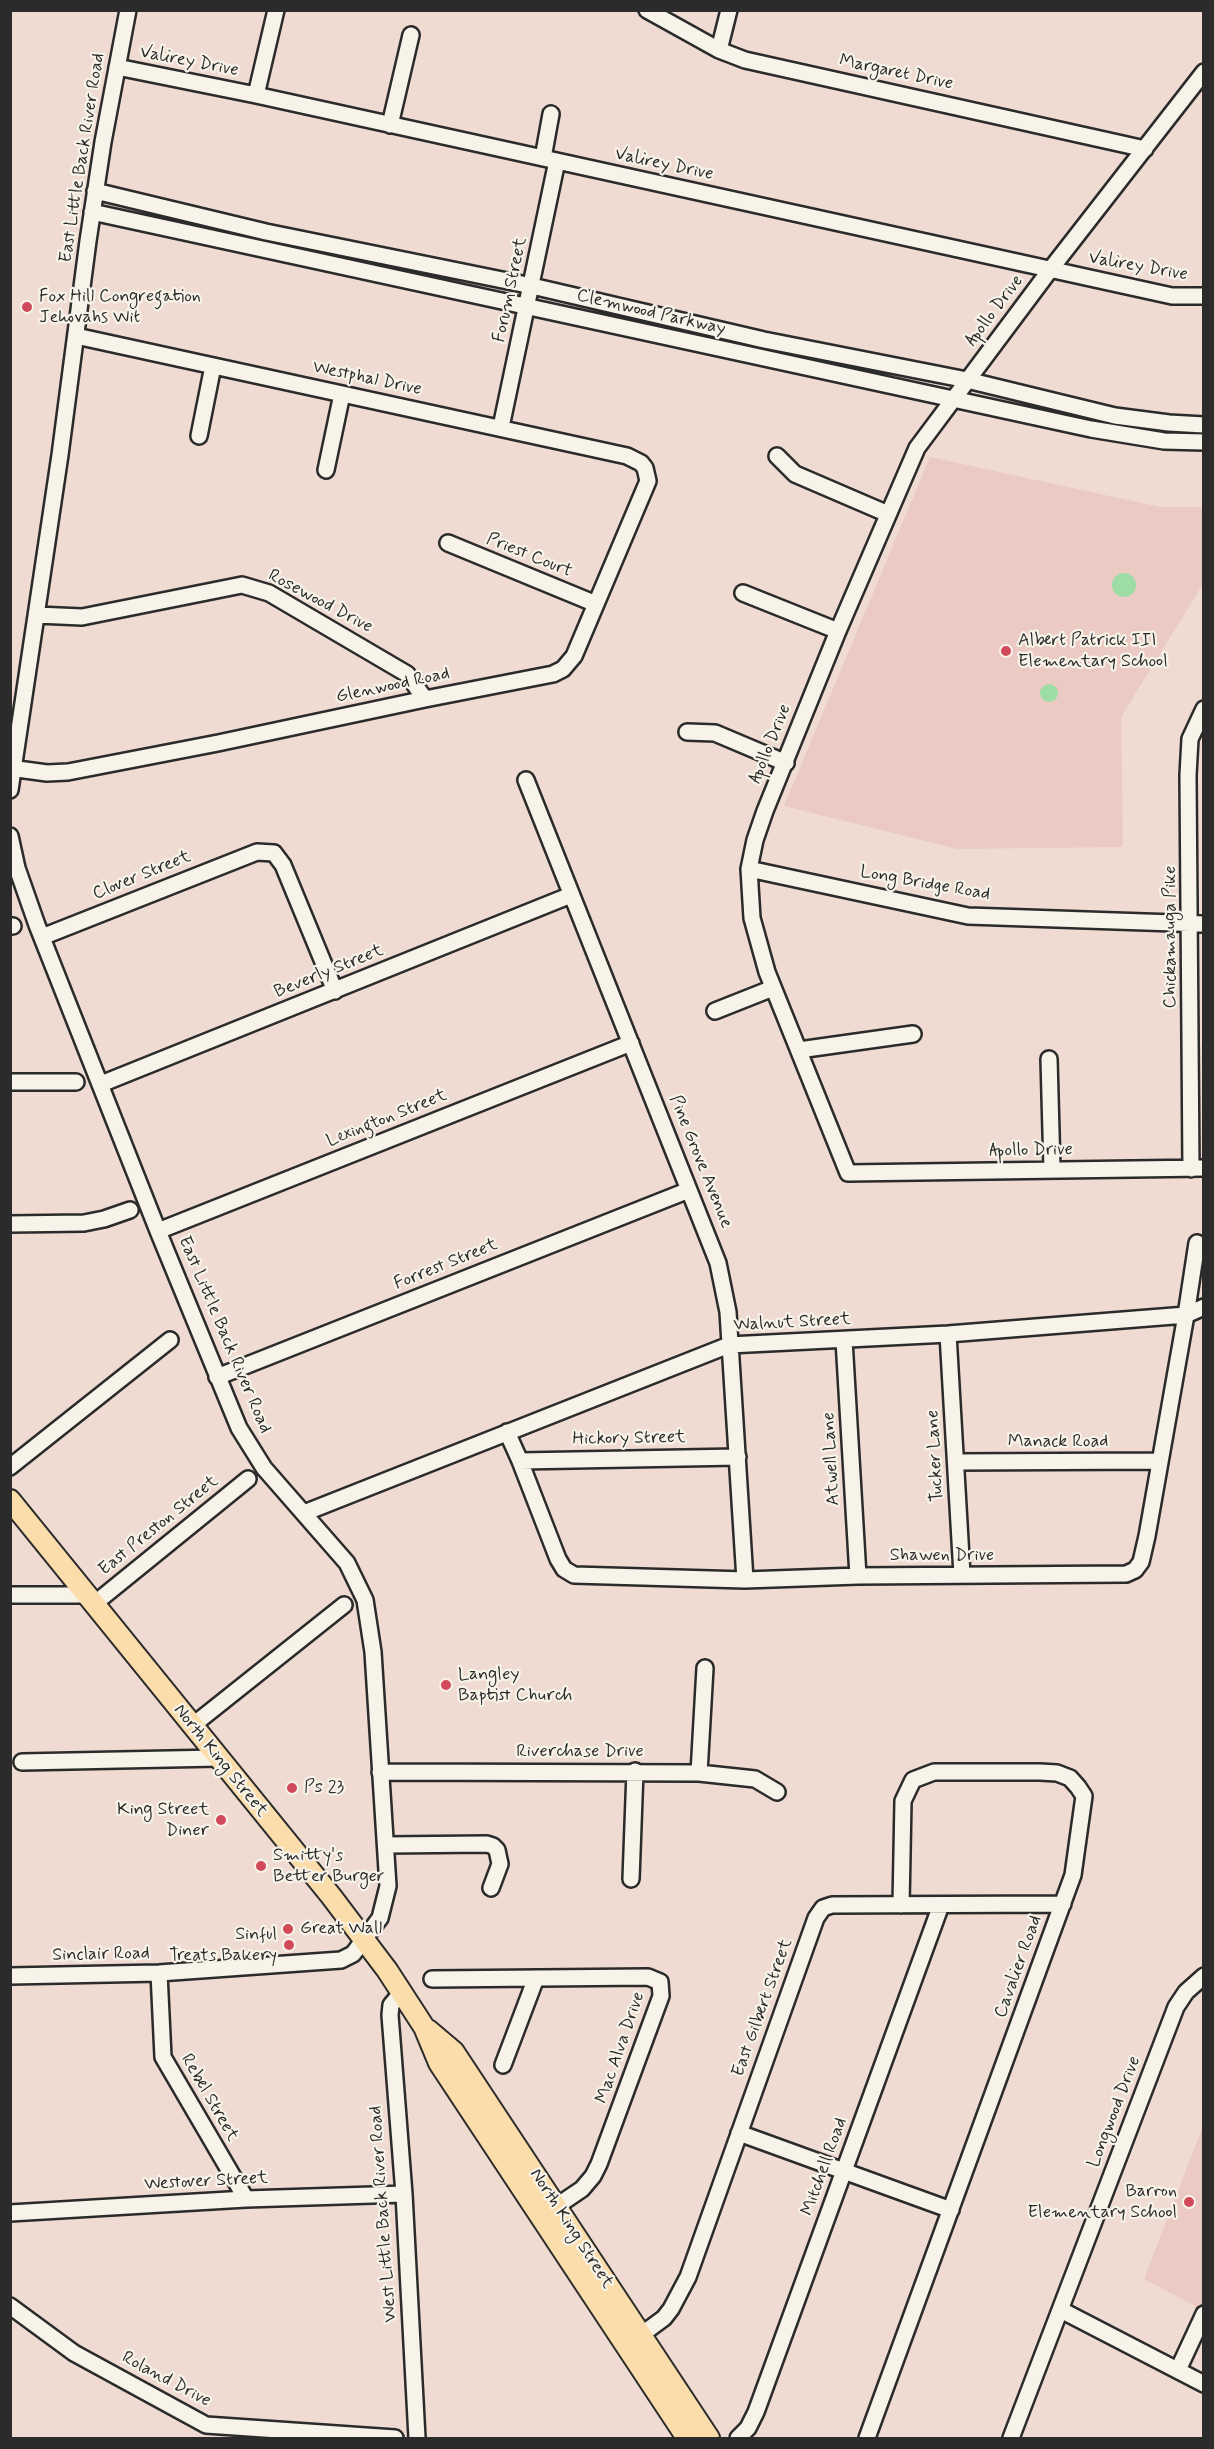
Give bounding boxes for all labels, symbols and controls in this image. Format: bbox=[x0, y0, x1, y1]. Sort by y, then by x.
street label: Valirey Drive bbox=[138, 42, 240, 82]
street label: Margaret Drive bbox=[837, 50, 955, 96]
street label: East Little Back River Road bbox=[56, 52, 110, 264]
street label: Valirey Drive bbox=[613, 144, 715, 186]
street label: Forum Street bbox=[489, 236, 533, 344]
street label: Valirey Drive bbox=[1087, 248, 1189, 286]
street label: Apollo Drive bbox=[961, 271, 1029, 351]
street label: Clemwood Parkway bbox=[575, 285, 727, 341]
place label: Fox Hill Congregation Jehovahs Wit bbox=[39, 286, 201, 328]
marker: Fox Hill Congregation Jehovahs Wit bbox=[20, 300, 34, 314]
street label: Westphal Drive bbox=[311, 357, 423, 401]
street label: Priest Court bbox=[483, 529, 575, 583]
street label: Rosewood Drive bbox=[264, 565, 376, 639]
place label: Albert Patrick III Elementary School bbox=[1018, 630, 1168, 672]
marker: Albert Patrick III Elementary School bbox=[999, 644, 1013, 658]
street label: Glenwood Road bbox=[334, 663, 452, 709]
street label: Apollo Drive bbox=[745, 701, 797, 787]
street label: Clover Street bbox=[90, 846, 194, 906]
street label: Long Bridge Road bbox=[858, 862, 992, 906]
street label: Chickamauga Pike bbox=[1160, 866, 1182, 1008]
street label: Beverly Street bbox=[271, 940, 387, 1004]
street label: Lexington Street bbox=[324, 1085, 450, 1153]
street label: Pine Grove Avenue bbox=[663, 1092, 737, 1232]
street label: Apollo Drive bbox=[989, 1139, 1073, 1163]
street label: East Little Back River Road bbox=[173, 1233, 275, 1437]
street label: Forrest Street bbox=[391, 1234, 501, 1296]
street label: Walnut Street bbox=[733, 1309, 851, 1337]
street label: Tucker Lane bbox=[923, 1409, 949, 1503]
street label: Atwell Lane bbox=[819, 1412, 845, 1506]
street label: Hickory Street bbox=[572, 1427, 686, 1451]
street label: Manack Road bbox=[1008, 1431, 1108, 1453]
street label: East Preston Street bbox=[95, 1471, 223, 1581]
street label: Shawen Drive bbox=[890, 1545, 994, 1567]
place label: Langley Baptist Church bbox=[458, 1664, 572, 1706]
marker: Langley Baptist Church bbox=[439, 1678, 453, 1692]
street label: North King Street bbox=[168, 1700, 272, 1822]
street label: Riverchase Drive bbox=[516, 1741, 644, 1763]
place label: Ps 23 bbox=[304, 1777, 344, 1799]
marker: Ps 23 bbox=[285, 1781, 299, 1795]
place label: King Street Diner bbox=[117, 1799, 209, 1842]
marker: King Street Diner bbox=[214, 1813, 228, 1827]
place label: Smitty's Better Burger bbox=[273, 1845, 384, 1888]
marker: Smitty's Better Burger bbox=[254, 1859, 268, 1873]
street label: Cavalier Road bbox=[990, 1913, 1048, 2021]
place label: Great Wall bbox=[300, 1918, 382, 1940]
marker: Great Wall bbox=[281, 1922, 295, 1936]
place label: Sinful Treats Bakery bbox=[169, 1924, 277, 1966]
street label: East Gilbert Street bbox=[728, 1936, 798, 2080]
marker: Sinful Treats Bakery bbox=[282, 1938, 296, 1952]
street label: Sinclair Road bbox=[52, 1943, 150, 1967]
street label: Mac Alva Drive bbox=[592, 1989, 650, 2107]
street label: Rebel Street bbox=[175, 2050, 243, 2146]
street label: Longwood Drive bbox=[1084, 2053, 1146, 2171]
street label: West Little Back River Road bbox=[366, 2105, 402, 2323]
street label: Mitchell Road bbox=[797, 2115, 853, 2219]
street label: North King Street bbox=[524, 2165, 618, 2293]
street label: Westover Street bbox=[144, 2168, 268, 2196]
place label: Barron Elementary School bbox=[1027, 2181, 1177, 2224]
marker: Barron Elementary School bbox=[1182, 2195, 1196, 2209]
street label: Roland Drive bbox=[118, 2347, 214, 2413]

